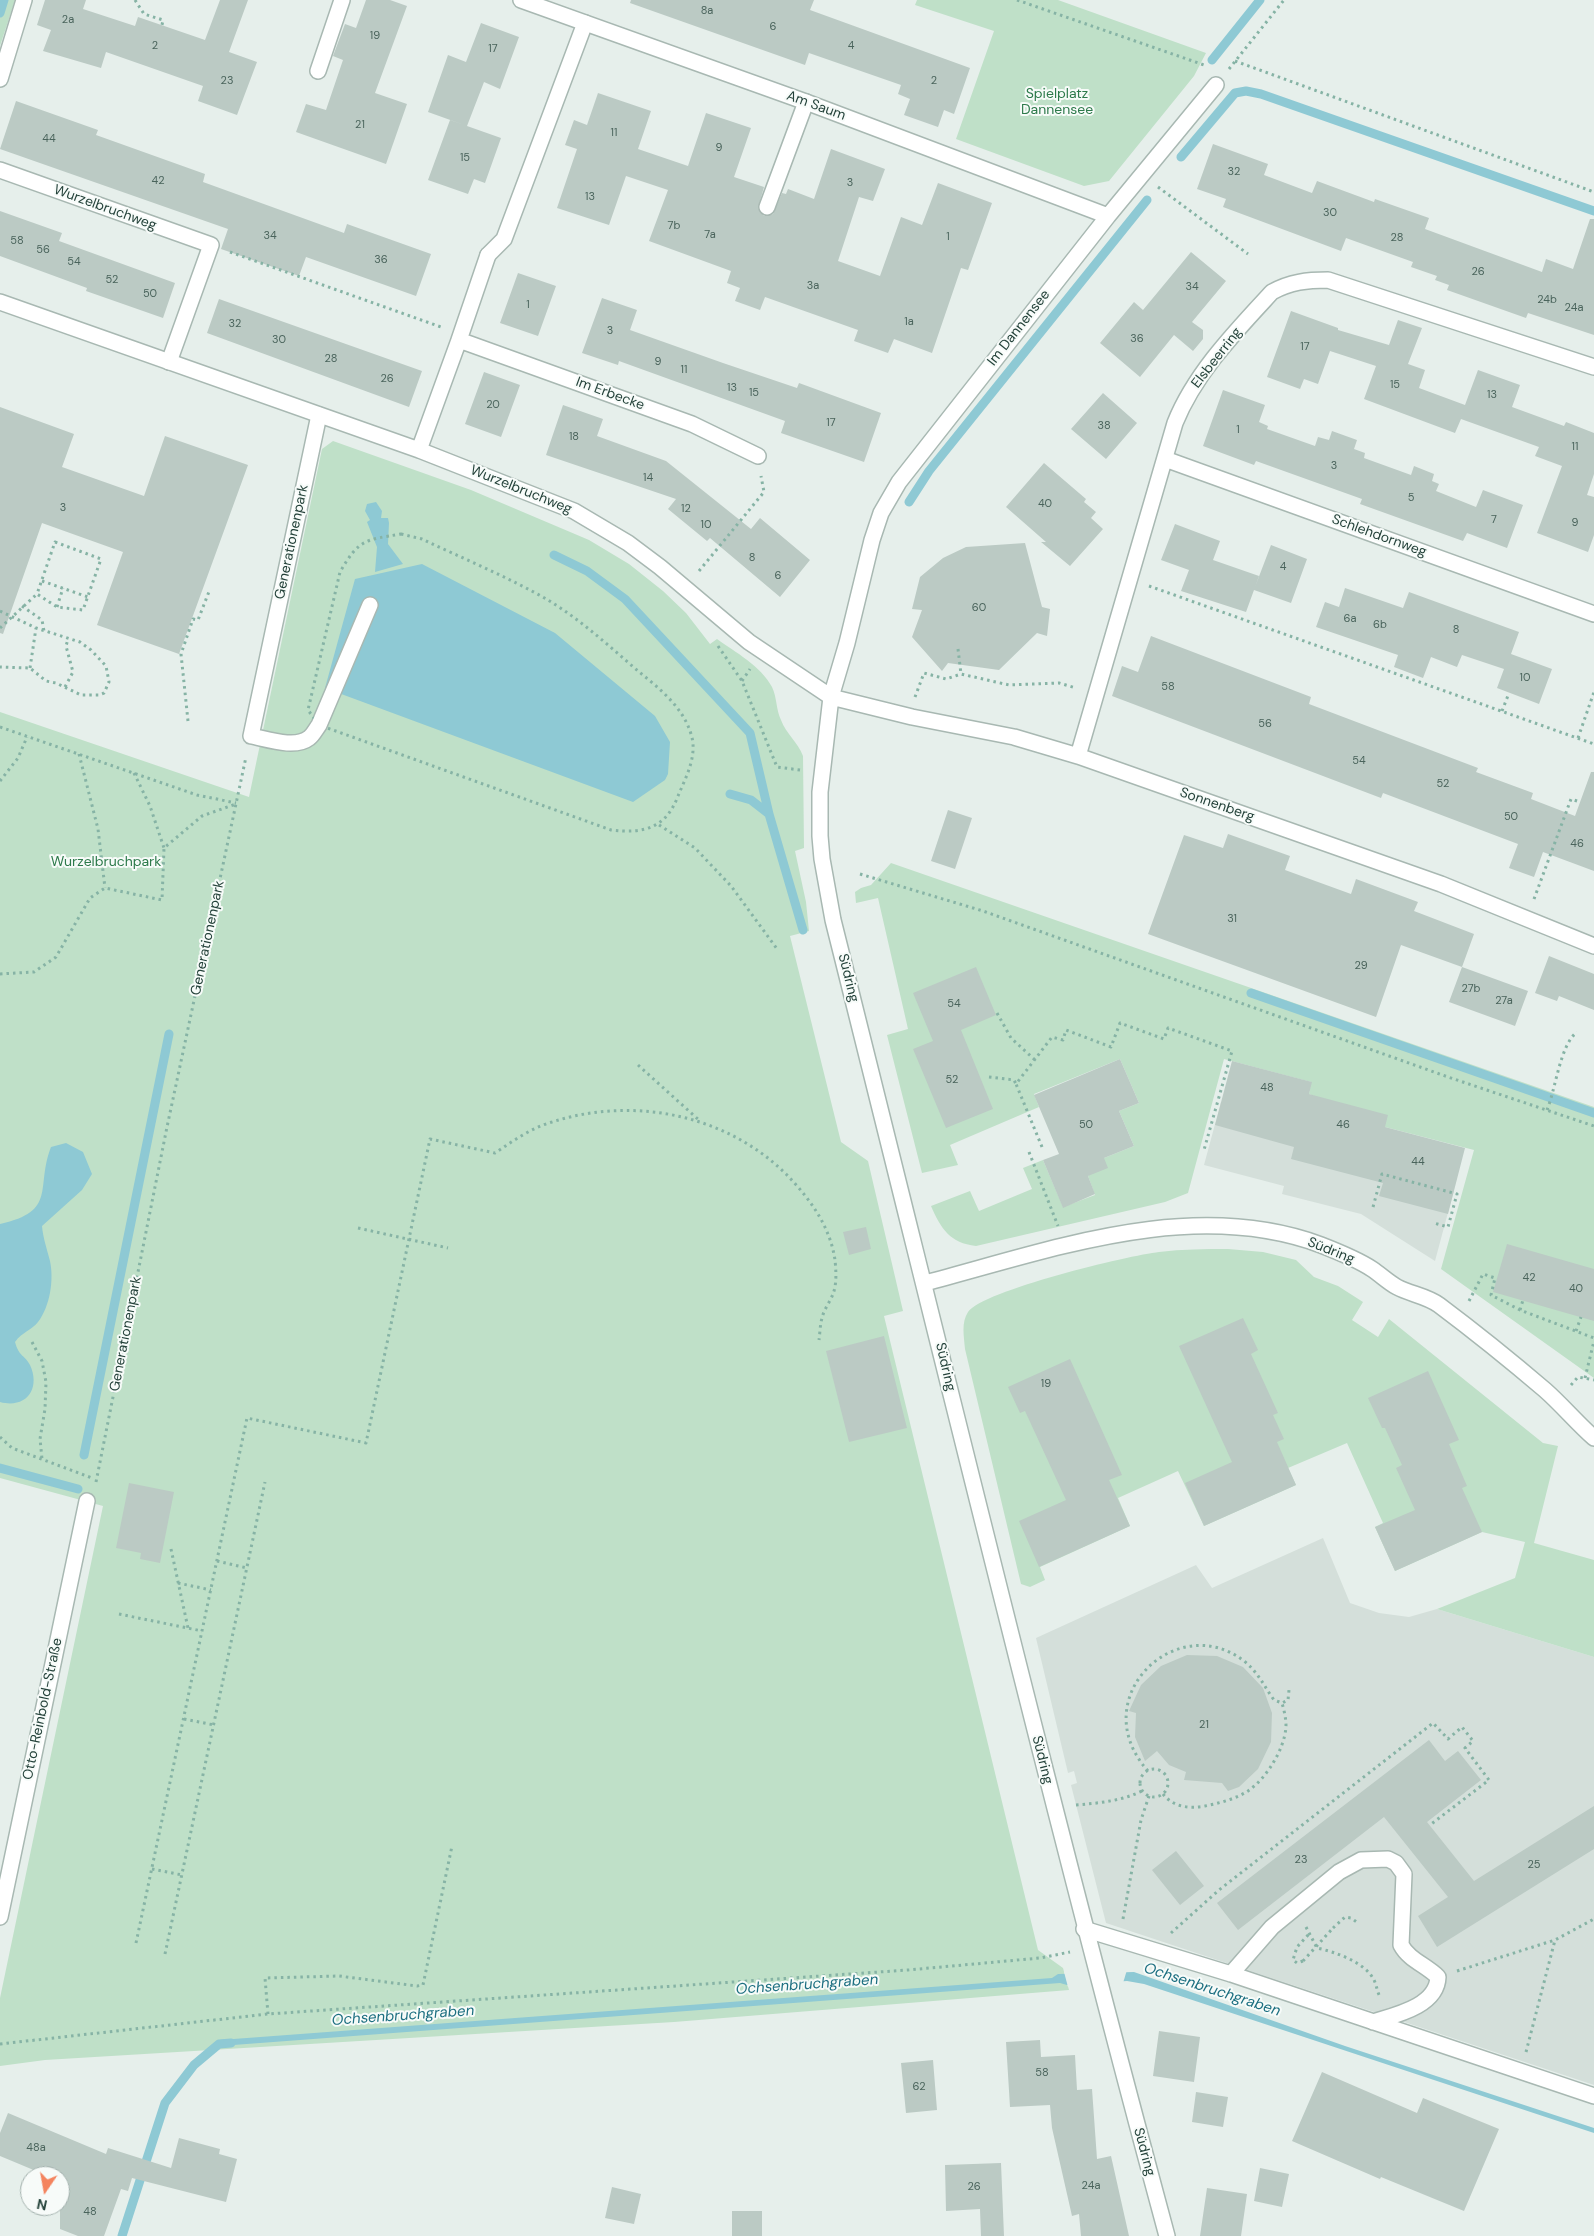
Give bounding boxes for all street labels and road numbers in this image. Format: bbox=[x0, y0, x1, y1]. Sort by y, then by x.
street label: Am Saum bbox=[784, 88, 848, 124]
street label: Wurzelbruchweg bbox=[51, 182, 159, 234]
street label: Im Dannensee bbox=[984, 287, 1054, 369]
street label: Elsbeerring bbox=[1188, 324, 1246, 392]
street label: Im Erbecke bbox=[573, 374, 647, 414]
street label: Wurzelbruchweg bbox=[468, 462, 574, 518]
street label: Generationenpark bbox=[272, 483, 312, 601]
street label: Schlehdornweg bbox=[1329, 511, 1429, 561]
street label: Sonnenberg bbox=[1177, 784, 1257, 826]
street label: Generationenpark bbox=[188, 879, 228, 997]
street label: Südring bbox=[834, 952, 862, 1004]
street label: Südring bbox=[1305, 1234, 1357, 1268]
street label: Generationenpark bbox=[107, 1275, 145, 1393]
street label: Südring bbox=[931, 1341, 959, 1393]
street label: Otto-Reinbold-Straße bbox=[20, 1636, 66, 1782]
street label: Südring bbox=[1028, 1734, 1056, 1786]
street label: Südring bbox=[1130, 2126, 1158, 2178]

